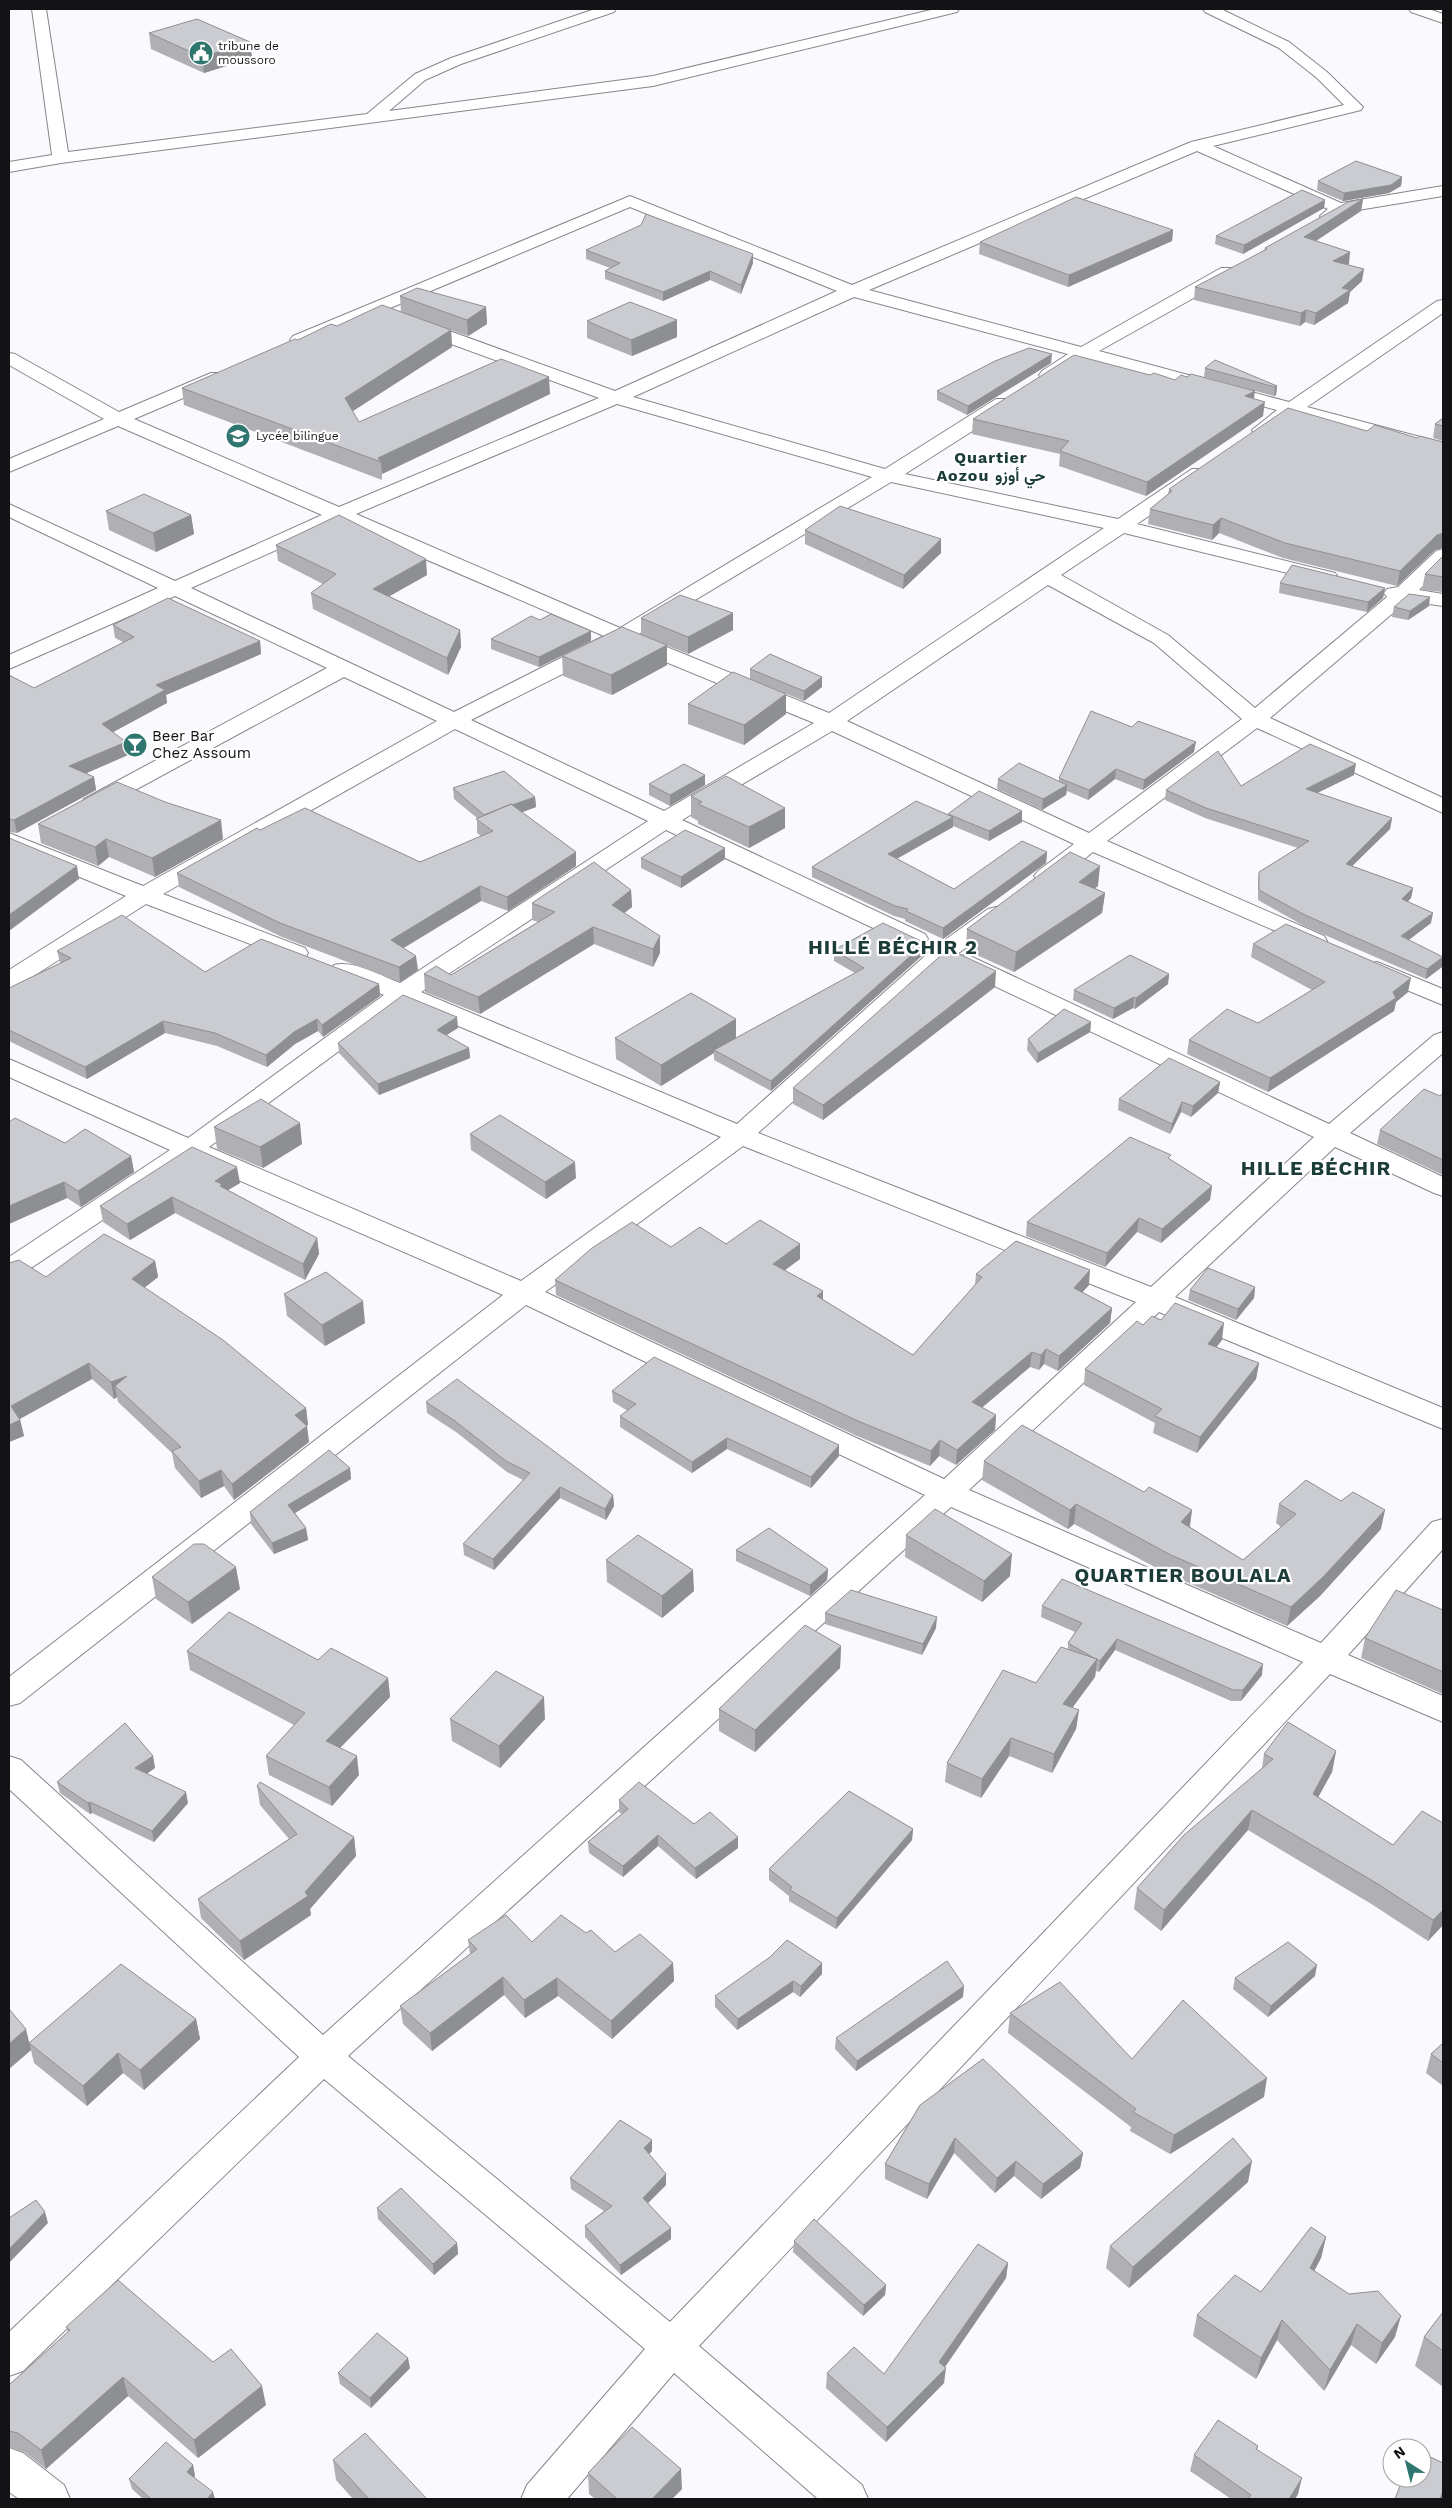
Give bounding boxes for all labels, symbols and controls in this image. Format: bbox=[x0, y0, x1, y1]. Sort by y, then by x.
place label: tribune de moussoro bbox=[218, 39, 279, 67]
public building icon: tribune de moussoro bbox=[188, 40, 214, 66]
school or university icon: Lycée bilingue bbox=[225, 423, 251, 449]
place label: Lycée bilingue bbox=[256, 429, 339, 443]
district label: Quartier Aozou حي أوزو bbox=[937, 448, 1046, 489]
place label: Beer Bar Chez Assoum bbox=[152, 727, 251, 762]
bar icon: Beer Bar Chez Assoum bbox=[122, 732, 148, 758]
district label: HILLÉ BÉCHIR 2 bbox=[808, 935, 978, 959]
district label: HILLE BÉCHIR bbox=[1241, 1156, 1391, 1180]
district label: QUARTIER BOULALA bbox=[1075, 1563, 1291, 1587]
north arrow bbox=[1382, 2438, 1432, 2488]
text: N bbox=[1390, 2443, 1408, 2462]

